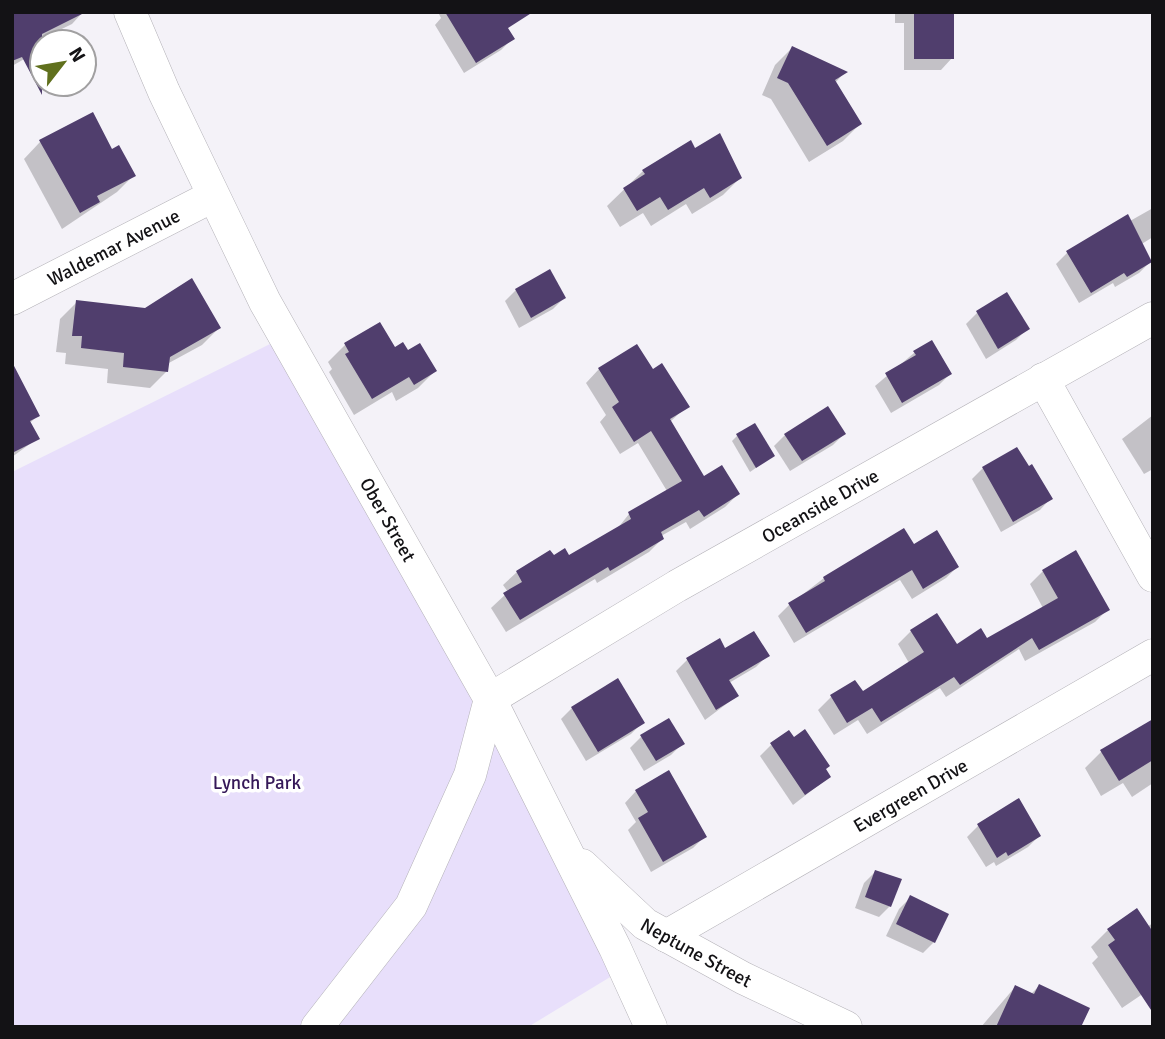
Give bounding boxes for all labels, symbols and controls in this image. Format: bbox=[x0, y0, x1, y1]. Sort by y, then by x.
north arrow bbox=[28, 28, 98, 98]
text: N bbox=[63, 43, 90, 67]
street label: Waldemar Avenue bbox=[44, 204, 184, 292]
street label: Oceanside Drive bbox=[758, 464, 883, 549]
street label: Ober Street bbox=[354, 474, 421, 567]
street label: Evergreen Drive bbox=[849, 754, 972, 838]
park label: Lynch Park bbox=[213, 771, 302, 795]
street label: Neptune Street bbox=[636, 913, 756, 993]

